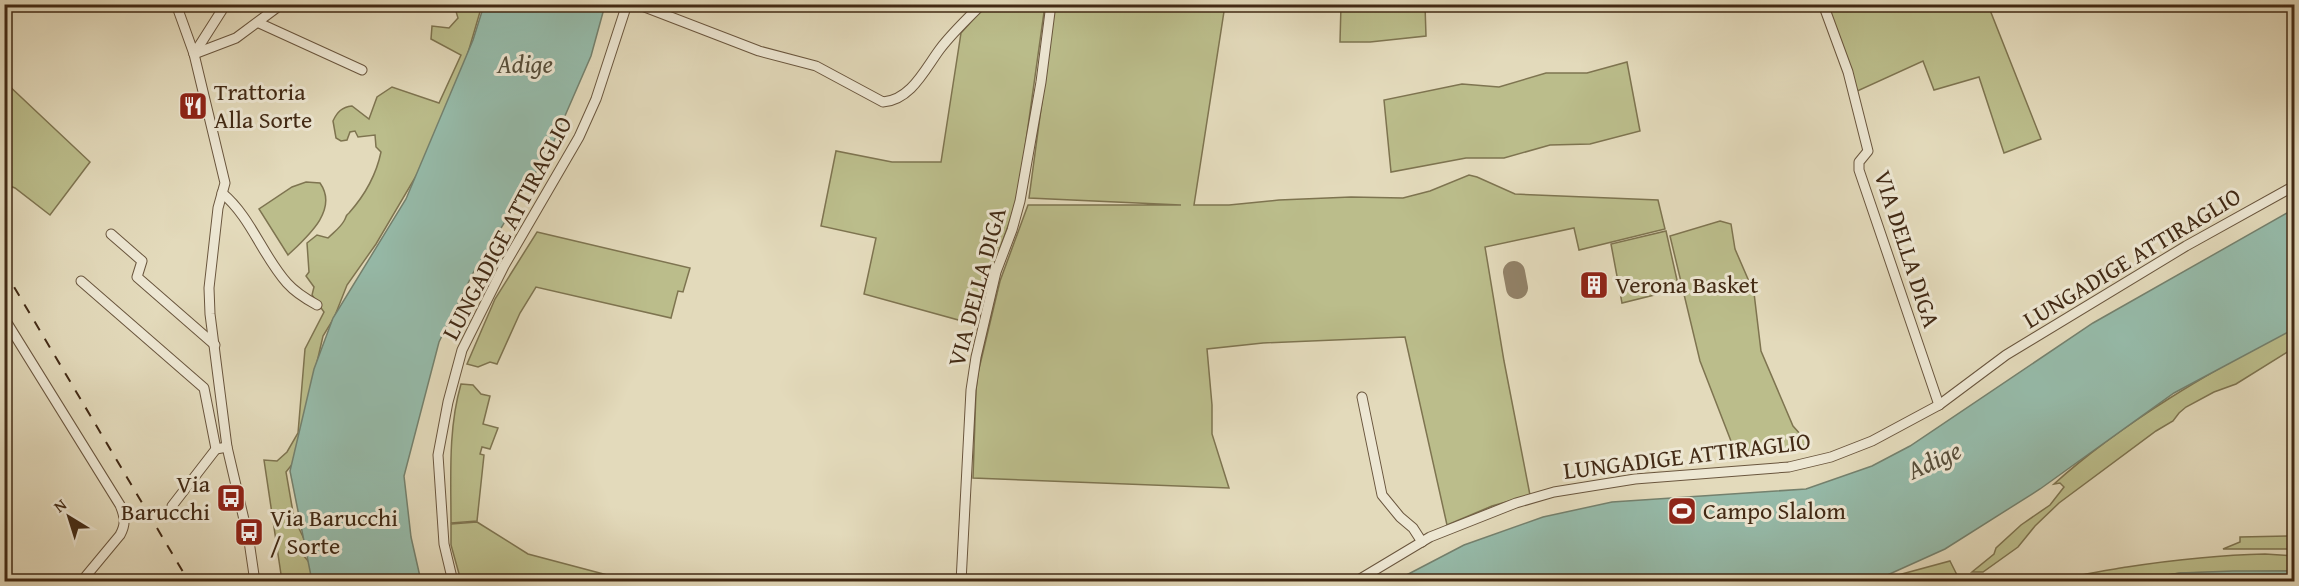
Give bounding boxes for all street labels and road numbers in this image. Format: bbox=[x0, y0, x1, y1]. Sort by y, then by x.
street label: LUNGADIGE ATTIRAGLIO bbox=[433, 110, 580, 346]
street label: VIA DELLA DIGA bbox=[1866, 166, 1950, 332]
street label: LUNGADIGE ATTIRAGLIO bbox=[2016, 178, 2247, 337]
street label: VIA DELLA DIGA bbox=[938, 203, 1015, 370]
street label: LUNGADIGE ATTIRAGLIO bbox=[1561, 423, 1813, 488]

